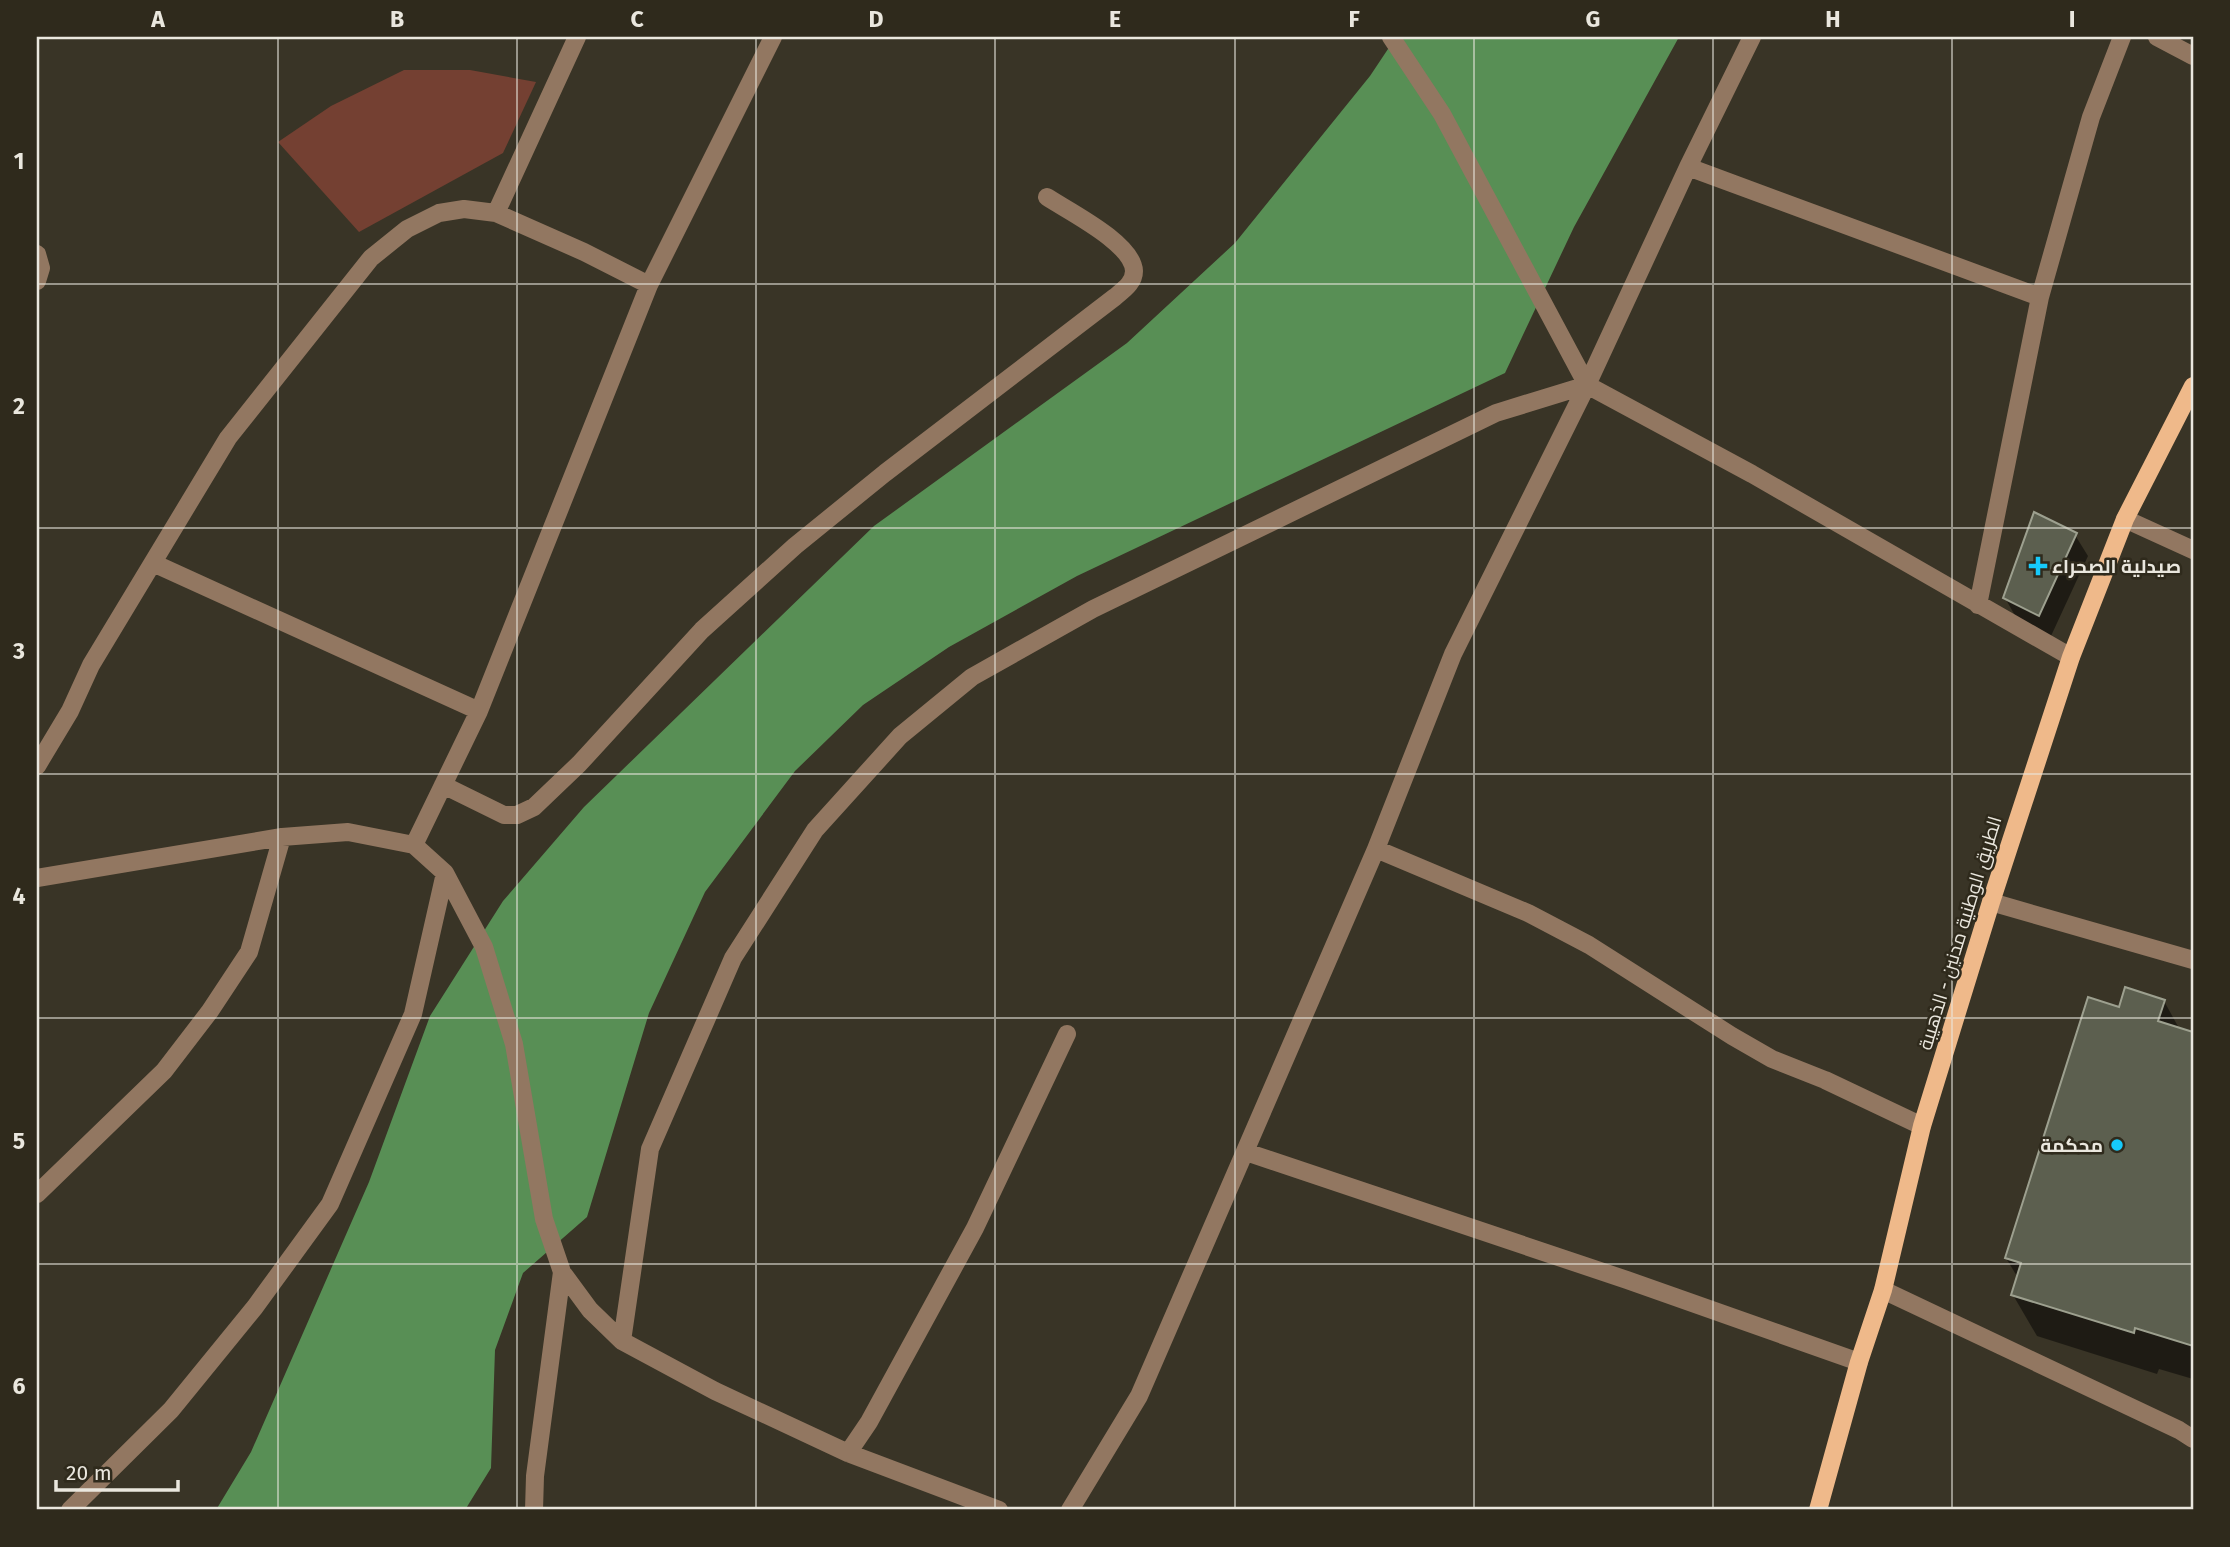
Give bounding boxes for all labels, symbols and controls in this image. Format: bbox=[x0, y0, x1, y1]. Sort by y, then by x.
text: A bbox=[150, 5, 165, 33]
text: B bbox=[390, 5, 404, 33]
text: C bbox=[630, 5, 644, 33]
text: D bbox=[869, 5, 884, 33]
text: E bbox=[1109, 5, 1121, 33]
text: F bbox=[1348, 5, 1360, 33]
text: G bbox=[1586, 5, 1600, 33]
text: H bbox=[1825, 5, 1841, 33]
text: I bbox=[2069, 5, 2075, 33]
text: 1 bbox=[14, 147, 24, 175]
text: 2 bbox=[13, 392, 25, 420]
place label: صيدلية الصحراء bbox=[2052, 555, 2181, 578]
marker: صيدلية الصحراء bbox=[2030, 558, 2046, 574]
text: 3 bbox=[12, 637, 25, 665]
street label: الطريق الوطنية مدنين - الذهيبة bbox=[1913, 813, 2008, 1053]
text: 4 bbox=[13, 882, 26, 910]
text: 5 bbox=[13, 1127, 25, 1155]
place label: محكمة bbox=[2040, 1134, 2103, 1157]
marker: محكمة bbox=[2109, 1137, 2125, 1153]
text: 6 bbox=[13, 1372, 26, 1400]
scale bar bbox=[56, 1449, 178, 1493]
text: 20 m bbox=[66, 1460, 112, 1486]

